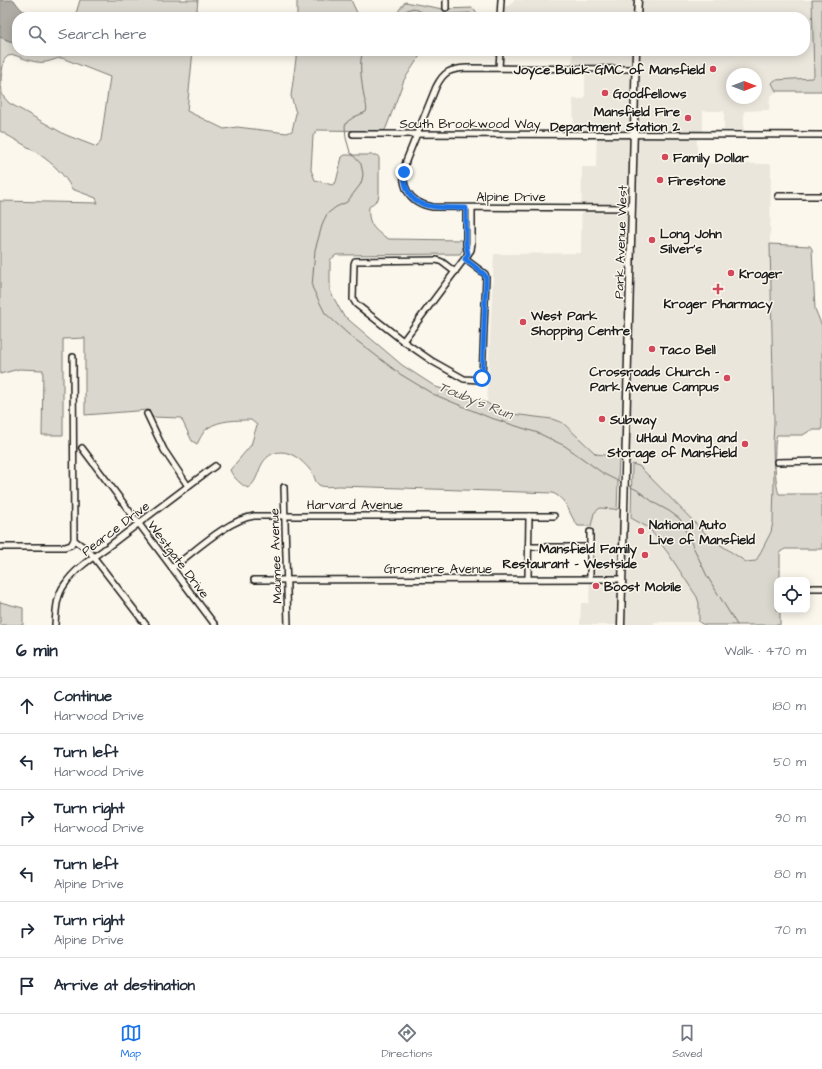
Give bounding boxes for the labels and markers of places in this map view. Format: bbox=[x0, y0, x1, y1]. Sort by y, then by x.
place label: Joyce Buick GMC of Mansfield bbox=[513, 61, 705, 80]
marker: Joyce Buick GMC of Mansfield bbox=[708, 64, 718, 74]
place label: Goodfellows bbox=[613, 85, 687, 103]
marker: Goodfellows bbox=[600, 88, 610, 98]
place label: Mansfield Fire Department Station 2 bbox=[550, 103, 681, 137]
marker: Mansfield Fire Department Station 2 bbox=[683, 113, 693, 123]
place label: Family Dollar bbox=[673, 149, 750, 168]
marker: Family Dollar bbox=[660, 152, 670, 162]
place label: Firestone bbox=[668, 172, 726, 190]
marker: Firestone bbox=[655, 175, 665, 185]
place label: Long John Silver's bbox=[659, 225, 722, 258]
marker: Long John Silver's bbox=[647, 235, 657, 245]
place label: Kroger bbox=[739, 265, 783, 285]
marker: Kroger bbox=[726, 268, 736, 278]
marker: Kroger Pharmacy bbox=[713, 284, 723, 294]
place label: Kroger Pharmacy bbox=[663, 295, 773, 315]
place label: West Park Shopping Centre bbox=[530, 307, 630, 342]
marker: West Park Shopping Centre bbox=[518, 317, 528, 327]
place label: Taco Bell bbox=[659, 341, 716, 359]
marker: Taco Bell bbox=[647, 344, 657, 354]
place label: Crossroads Church - Park Avenue Campus bbox=[589, 363, 720, 397]
marker: Crossroads Church - Park Avenue Campus bbox=[722, 373, 732, 383]
place label: Subway bbox=[609, 411, 657, 430]
marker: Subway bbox=[597, 414, 607, 424]
place label: UHaul Moving and Storage of Mansfield bbox=[606, 429, 737, 464]
marker: UHaul Moving and Storage of Mansfield bbox=[740, 439, 750, 449]
place label: National Auto Live of Mansfield bbox=[649, 516, 755, 549]
marker: National Auto Live of Mansfield bbox=[636, 526, 646, 536]
place label: Mansfield Family Restaurant - Westside bbox=[502, 540, 638, 573]
marker: Mansfield Family Restaurant - Westside bbox=[640, 550, 650, 560]
place label: Boost Mobile bbox=[604, 578, 681, 596]
marker: Boost Mobile bbox=[591, 581, 601, 591]

